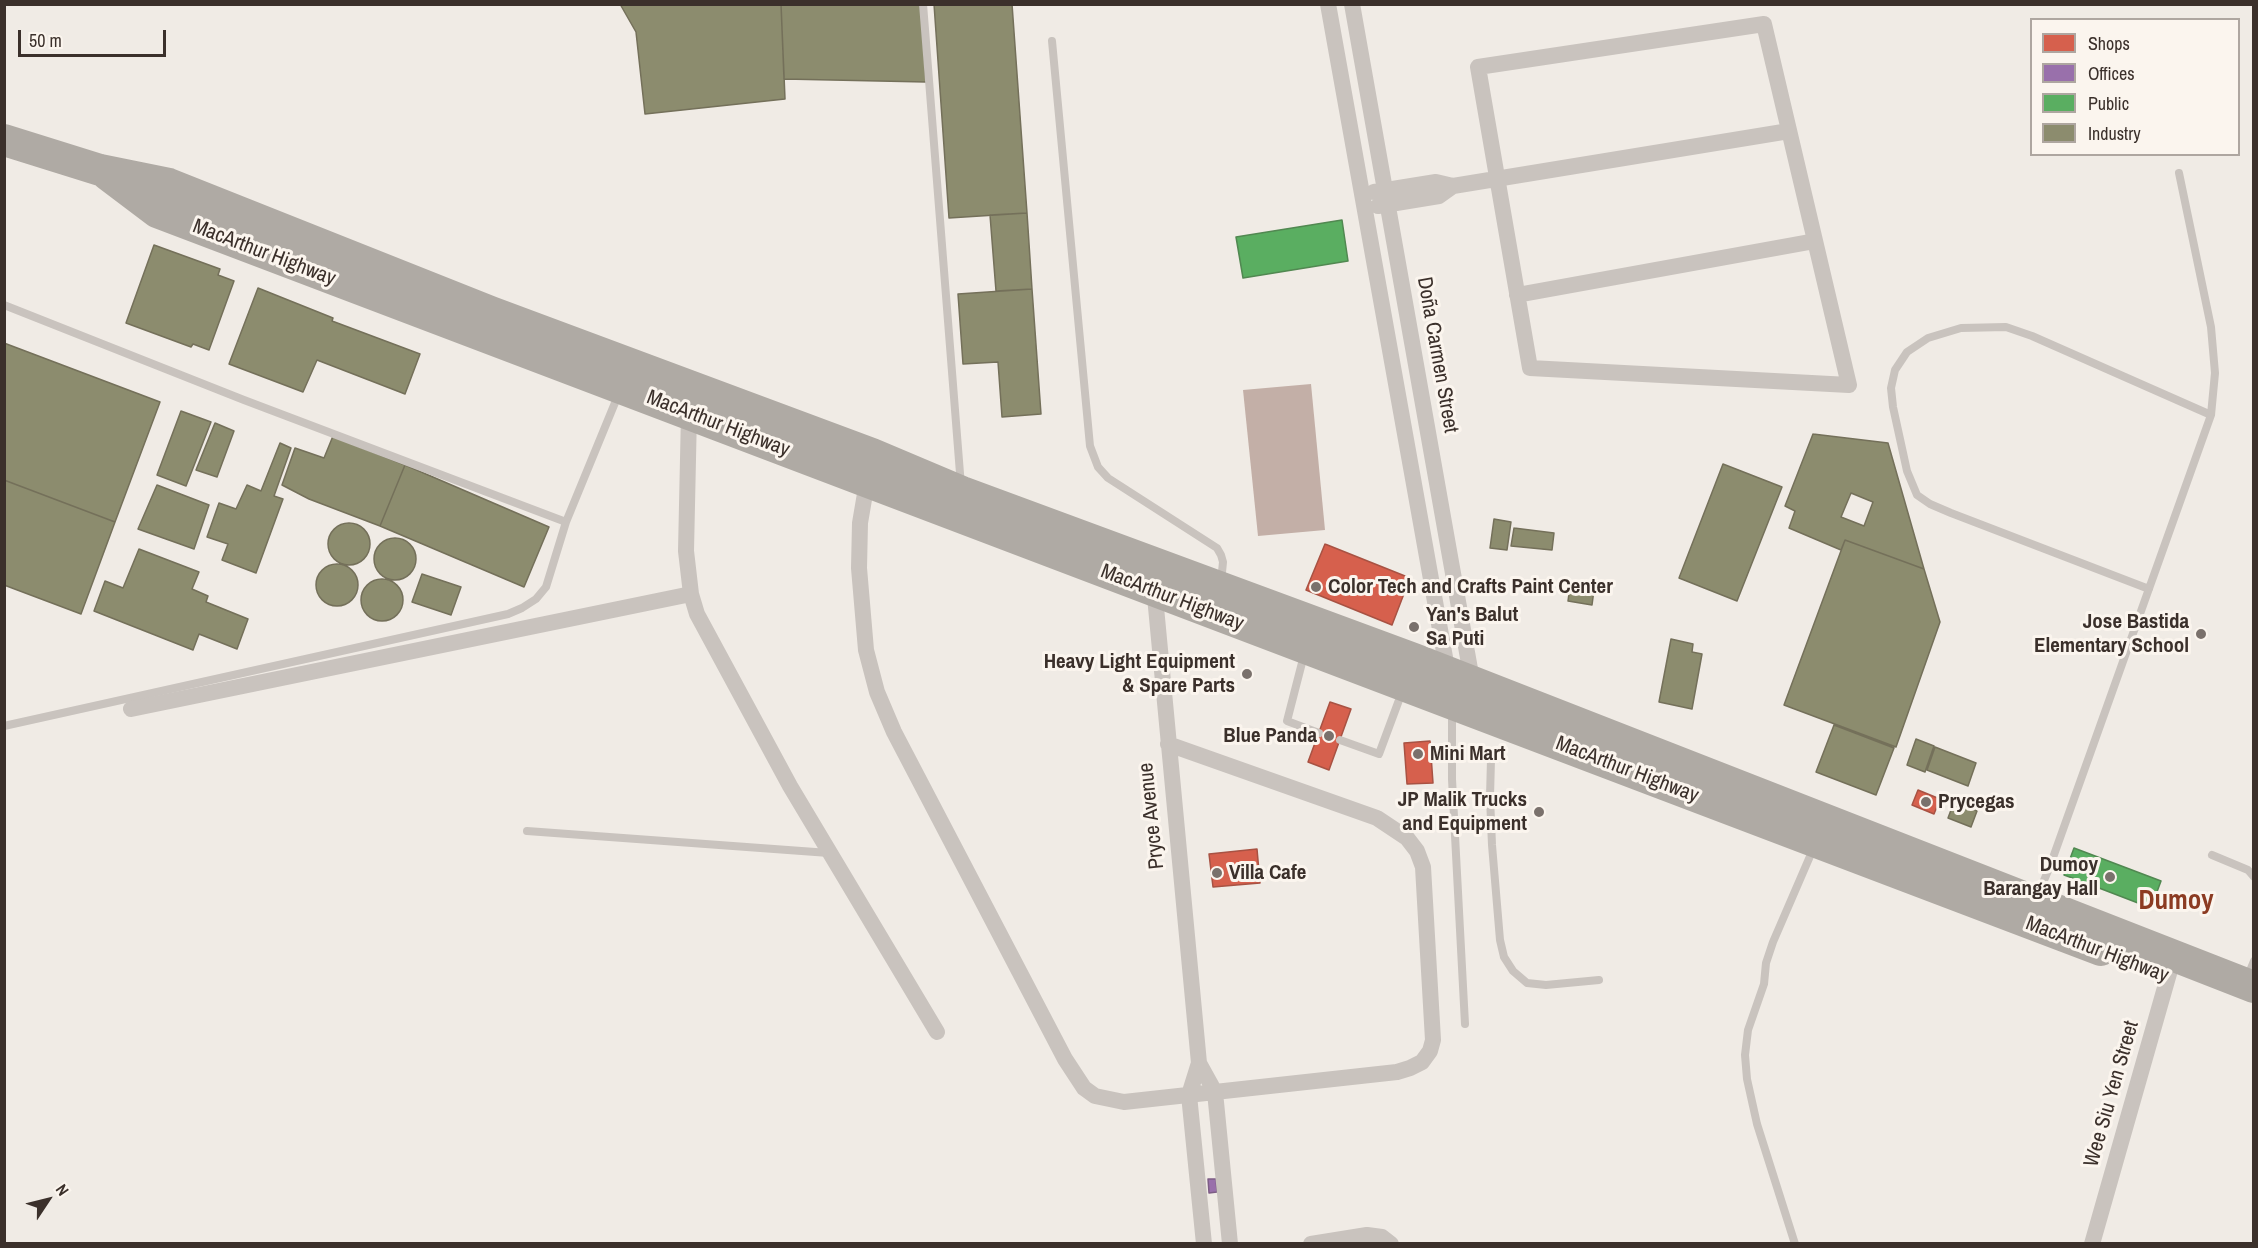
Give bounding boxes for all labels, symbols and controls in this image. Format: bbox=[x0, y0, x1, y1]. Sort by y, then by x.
scale bar bbox=[21, 18, 170, 56]
legend bbox=[2030, 18, 2240, 156]
text: 50 m bbox=[29, 28, 62, 53]
text: Shops bbox=[2088, 31, 2130, 56]
text: Offices bbox=[2088, 61, 2135, 86]
text: Public bbox=[2088, 91, 2129, 116]
text: Industry bbox=[2088, 121, 2141, 146]
street label: MacArthur Highway bbox=[189, 214, 339, 292]
street label: Doña Carmen Street bbox=[1411, 275, 1463, 435]
street label: MacArthur Highway bbox=[643, 385, 793, 463]
street label: MacArthur Highway bbox=[1097, 559, 1247, 637]
place label: Color Tech and Crafts Paint Center bbox=[1328, 574, 1613, 600]
marker: Color Tech and Crafts Paint Center bbox=[1309, 580, 1323, 594]
place label: Yan's Balut Sa Puti bbox=[1426, 602, 1518, 652]
place label: Jose Bastida Elementary School bbox=[2034, 609, 2189, 659]
marker: Yan's Balut Sa Puti bbox=[1407, 620, 1421, 634]
marker: Jose Bastida Elementary School bbox=[2194, 627, 2208, 641]
place label: Heavy Light Equipment & Spare Parts bbox=[1044, 649, 1235, 699]
marker: Heavy Light Equipment & Spare Parts bbox=[1240, 667, 1254, 681]
place label: Blue Panda bbox=[1223, 723, 1317, 749]
marker: Blue Panda bbox=[1322, 729, 1336, 743]
street label: MacArthur Highway bbox=[1552, 731, 1702, 809]
place label: Mini Mart bbox=[1430, 741, 1506, 767]
marker: Mini Mart bbox=[1411, 747, 1425, 761]
street label: Pryce Avenue bbox=[1134, 762, 1170, 870]
place label: JP Malik Trucks and Equipment bbox=[1398, 787, 1527, 837]
place label: Prycegas bbox=[1938, 789, 2015, 815]
marker: Prycegas bbox=[1919, 795, 1933, 809]
marker: JP Malik Trucks and Equipment bbox=[1532, 805, 1546, 819]
place label: Dumoy Barangay Hall bbox=[1983, 852, 2098, 902]
place label: Villa Cafe bbox=[1229, 860, 1306, 886]
marker: Villa Cafe bbox=[1210, 866, 1224, 880]
marker: Dumoy Barangay Hall bbox=[2103, 870, 2117, 884]
district label: Dumoy bbox=[2138, 886, 2214, 918]
street label: MacArthur Highway bbox=[2022, 911, 2172, 989]
street label: Wee Siu Yen Street bbox=[2079, 1018, 2145, 1170]
north arrow bbox=[18, 1170, 78, 1230]
text: N bbox=[51, 1179, 74, 1200]

